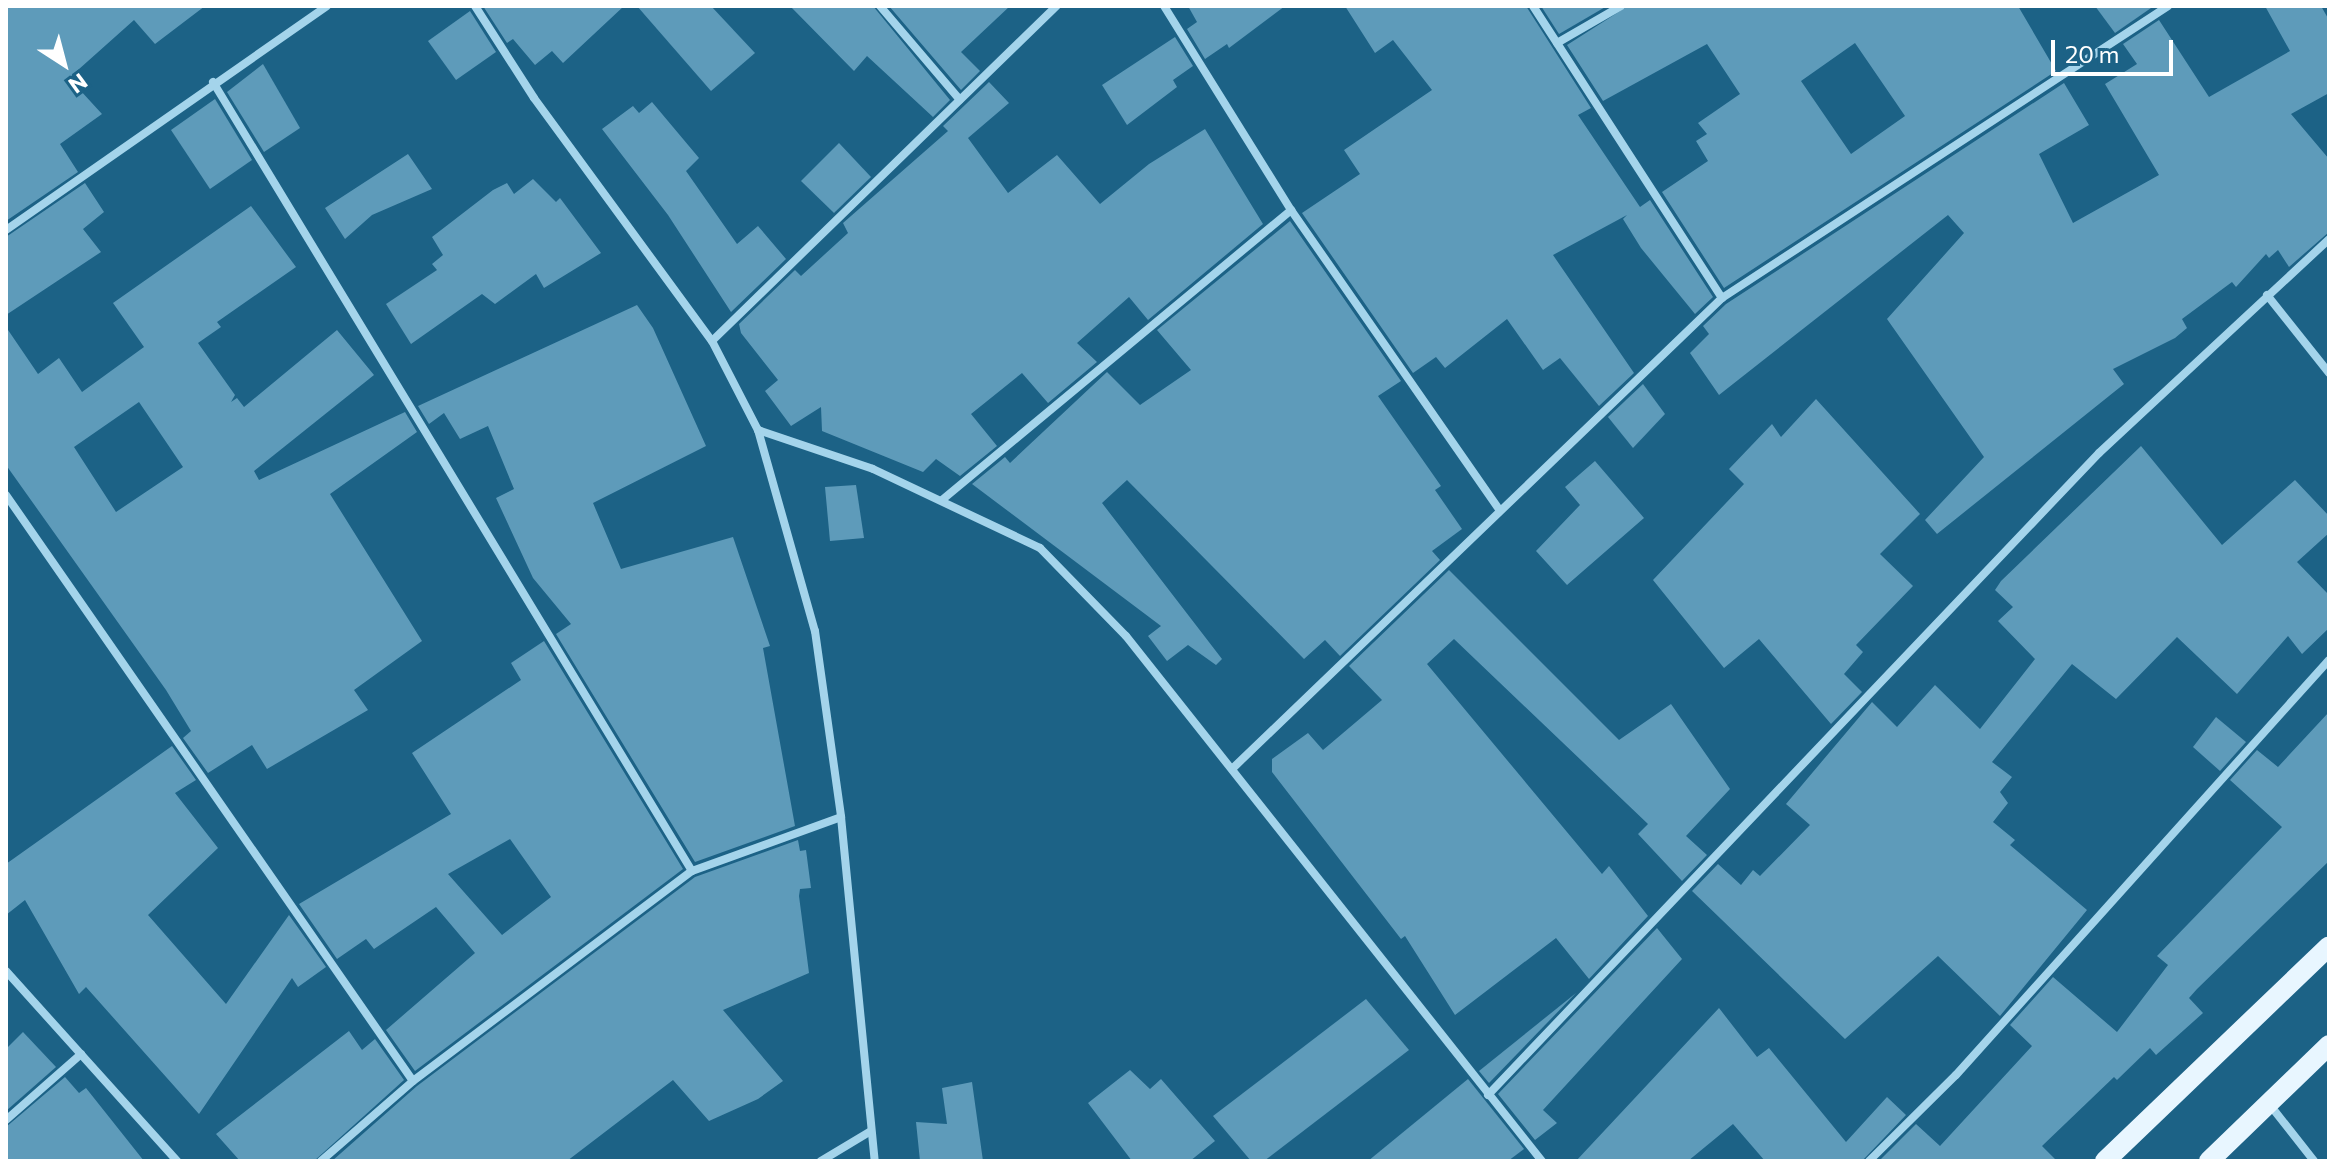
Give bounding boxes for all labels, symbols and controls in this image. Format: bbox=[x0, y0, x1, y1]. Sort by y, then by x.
north arrow bbox=[24, 24, 104, 104]
scale bar bbox=[2055, 24, 2177, 74]
text: 20 m bbox=[2065, 39, 2119, 68]
text: N bbox=[64, 68, 93, 100]

